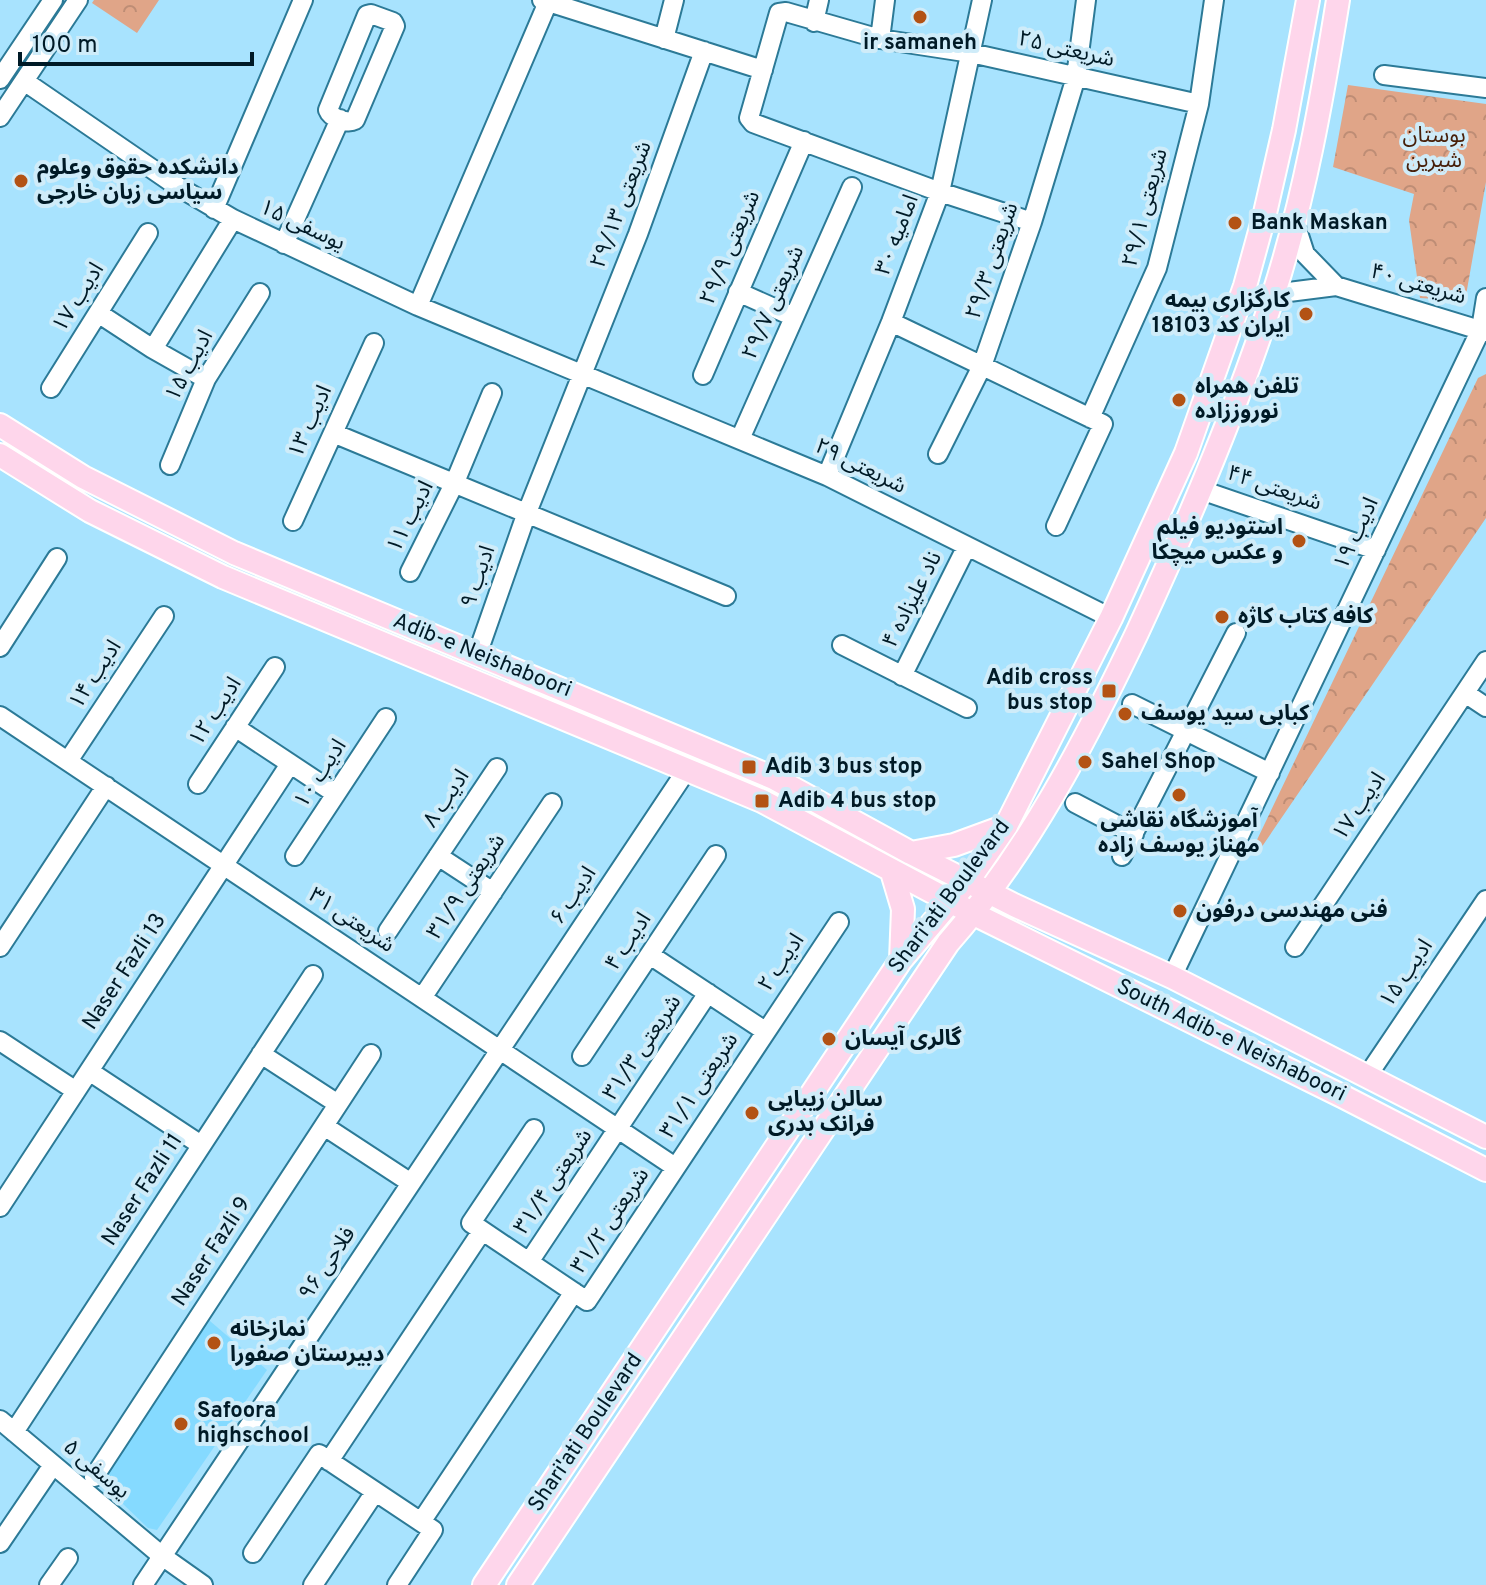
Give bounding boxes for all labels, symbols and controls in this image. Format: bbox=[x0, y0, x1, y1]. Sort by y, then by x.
marker: ir samaneh bbox=[911, 8, 929, 26]
scale bar bbox=[20, 16, 252, 66]
street label: شریعتی ۲۵ bbox=[1015, 26, 1117, 74]
place label: ir samaneh bbox=[863, 30, 977, 57]
text: 100 m bbox=[32, 31, 98, 61]
park label: بوستان شیرین bbox=[1402, 123, 1466, 175]
street label: شریعتی ۲۹/۱۳ bbox=[585, 138, 659, 272]
street label: شریعتی ۲۹/۱ bbox=[1117, 146, 1175, 270]
place label: دانشکده حقوق وعلوم سیاسی زبان خارجی bbox=[37, 155, 239, 207]
marker: دانشکده حقوق وعلوم سیاسی زبان خارجی bbox=[12, 172, 30, 190]
street label: شریعتی ۲۹/۹ bbox=[695, 187, 767, 309]
street label: امامیه ۳۰ bbox=[870, 191, 926, 279]
street label: یوسفی ۱۵ bbox=[255, 194, 349, 258]
street label: شریعتی ۲۹/۳ bbox=[960, 199, 1026, 323]
place label: Bank Maskan bbox=[1251, 210, 1388, 237]
marker: Bank Maskan bbox=[1226, 214, 1244, 232]
street label: شریعتی ۲۹/۷ bbox=[737, 242, 811, 364]
street label: ادیب ۱۷ bbox=[47, 258, 111, 338]
street label: شریعتی ۴۰ bbox=[1367, 259, 1469, 311]
place label: کارگزاری بیمه ایران کد 18103 bbox=[1152, 287, 1291, 340]
marker: کارگزاری بیمه ایران کد 18103 bbox=[1297, 305, 1315, 323]
street label: ادیب ۱۵ bbox=[160, 326, 220, 406]
place label: تلفن همراه نوروززاده bbox=[1195, 374, 1299, 426]
street label: ادیب ۱۳ bbox=[283, 381, 339, 463]
marker: تلفن همراه نوروززاده bbox=[1170, 391, 1188, 409]
street label: شریعتی ۲۹ bbox=[810, 433, 910, 501]
street label: شریعتی ۴۴ bbox=[1223, 460, 1325, 518]
street label: ادیب ۱۱ bbox=[382, 477, 440, 557]
street label: ادیب ۱۹ bbox=[1329, 494, 1385, 574]
place label: استودیو فیلم و عکس میچکا bbox=[1152, 515, 1283, 567]
marker: استودیو فیلم و عکس میچکا bbox=[1290, 532, 1308, 550]
street label: ادیب ۹ bbox=[456, 542, 502, 612]
street label: ناد علیزاده ۴ bbox=[877, 547, 949, 653]
place label: کافه کتاب کاژه bbox=[1238, 604, 1374, 631]
street label: Adib-e Neishaboori bbox=[389, 608, 575, 704]
marker: کافه کتاب کاژه bbox=[1213, 608, 1231, 626]
street label: ادیب ۱۴ bbox=[64, 635, 128, 715]
place label: Adib cross bus stop bbox=[986, 665, 1093, 717]
street label: ادیب ۱۲ bbox=[184, 672, 248, 752]
marker: Adib cross bus stop bbox=[1100, 682, 1118, 700]
place label: کبابی سید یوسف bbox=[1141, 701, 1310, 728]
marker: کبابی سید یوسف bbox=[1116, 705, 1134, 723]
street label: ادیب ۱۰ bbox=[289, 734, 353, 814]
place label: Sahel Shop bbox=[1101, 749, 1216, 776]
marker: Sahel Shop bbox=[1076, 753, 1094, 771]
place label: Adib 3 bus stop bbox=[765, 754, 922, 781]
marker: Adib 3 bus stop bbox=[740, 758, 758, 776]
street label: ادیب ۸ bbox=[418, 765, 476, 833]
street label: ادیب ۱۷ bbox=[1327, 768, 1393, 846]
marker: آموزشگاه نقاشی مهناز یوسف زاده bbox=[1170, 786, 1188, 804]
place label: Adib 4 bus stop bbox=[778, 788, 936, 815]
marker: Adib 4 bus stop bbox=[753, 792, 771, 810]
place label: آموزشگاه نقاشی مهناز یوسف زاده bbox=[1098, 807, 1260, 860]
street label: Shari'ati Boulevard bbox=[883, 815, 1017, 979]
street label: شریعتی ۳۱/۹ bbox=[422, 829, 512, 945]
street label: ادیب ۶ bbox=[545, 862, 603, 930]
street label: شریعتی ۳۱ bbox=[303, 882, 399, 960]
place label: فنی مهندسی درفون bbox=[1196, 898, 1388, 925]
marker: فنی مهندسی درفون bbox=[1171, 902, 1189, 920]
street label: ادیب ۴ bbox=[600, 908, 658, 976]
street label: Naser Fazli 13 bbox=[77, 909, 173, 1035]
street label: ادیب ۲ bbox=[753, 929, 811, 997]
street label: ادیب ۱۵ bbox=[1374, 935, 1440, 1013]
street label: South Adib-e Neishaboori bbox=[1112, 974, 1350, 1108]
street label: شریعتی ۳۱/۳ bbox=[598, 990, 688, 1106]
place label: گالری آيسان bbox=[845, 1025, 963, 1053]
street label: شریعتی ۳۱/۱ bbox=[655, 1028, 745, 1144]
marker: گالری آيسان bbox=[820, 1030, 838, 1048]
place label: سالن زیبایی فرانک بدری bbox=[768, 1087, 883, 1139]
marker: سالن زیبایی فرانک بدری bbox=[743, 1104, 761, 1122]
street label: شریعتی ۳۱/۴ bbox=[509, 1124, 599, 1240]
street label: Naser Fazli 11 bbox=[97, 1129, 189, 1251]
street label: شریعتی ۳۱/۲ bbox=[566, 1163, 656, 1279]
street label: Naser Fazli 9 bbox=[167, 1192, 257, 1312]
street label: فلاحی ۹۶ bbox=[294, 1222, 362, 1306]
place label: نمازخانه دبیرستان صفورا bbox=[230, 1317, 384, 1369]
marker: نمازخانه دبیرستان صفورا bbox=[205, 1334, 223, 1352]
street label: Shari'ati Boulevard bbox=[523, 1348, 649, 1518]
place label: Safoora highschool bbox=[197, 1398, 309, 1450]
marker: Safoora highschool bbox=[172, 1415, 190, 1433]
street label: یوسفی ۵ bbox=[57, 1434, 135, 1506]

